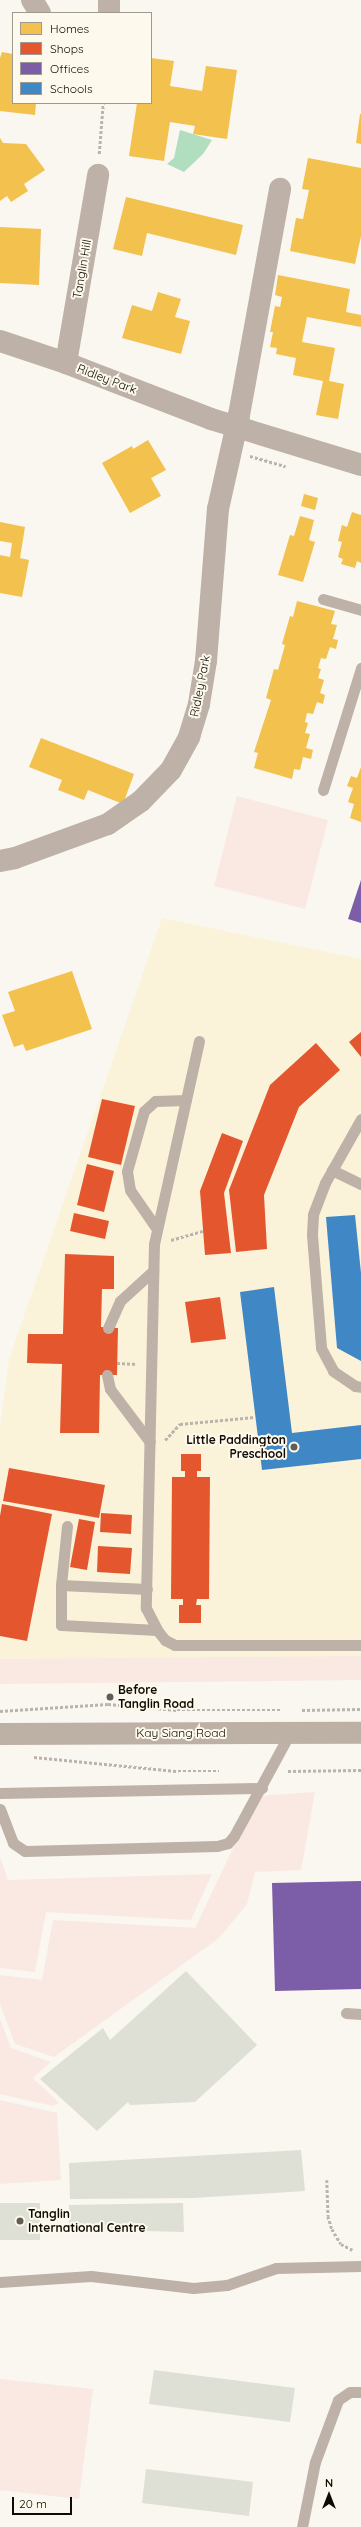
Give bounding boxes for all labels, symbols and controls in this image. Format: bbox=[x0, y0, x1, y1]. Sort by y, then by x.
legend bbox=[12, 12, 152, 104]
text: Homes bbox=[50, 21, 89, 36]
text: Shops bbox=[50, 41, 84, 56]
text: Offices bbox=[50, 61, 89, 76]
text: Schools bbox=[50, 81, 93, 96]
street label: Tanglin Hill bbox=[70, 238, 94, 300]
street label: Ridley Park bbox=[75, 361, 139, 397]
street label: Ridley Park bbox=[187, 654, 213, 718]
place label: Little Paddington Preschool bbox=[186, 1433, 286, 1461]
marker: Little Paddington Preschool bbox=[289, 1442, 299, 1452]
place label: Before Tanglin Road bbox=[118, 1683, 194, 1711]
marker: Before Tanglin Road bbox=[105, 1692, 115, 1702]
street label: Kay Siang Road bbox=[136, 1726, 226, 1740]
place label: Tanglin International Centre bbox=[28, 2207, 145, 2235]
marker: Tanglin International Centre bbox=[15, 2216, 25, 2226]
north arrow bbox=[309, 2475, 349, 2515]
text: N bbox=[325, 2476, 333, 2490]
scale bar bbox=[14, 2489, 74, 2515]
text: 20 m bbox=[19, 2496, 47, 2511]

